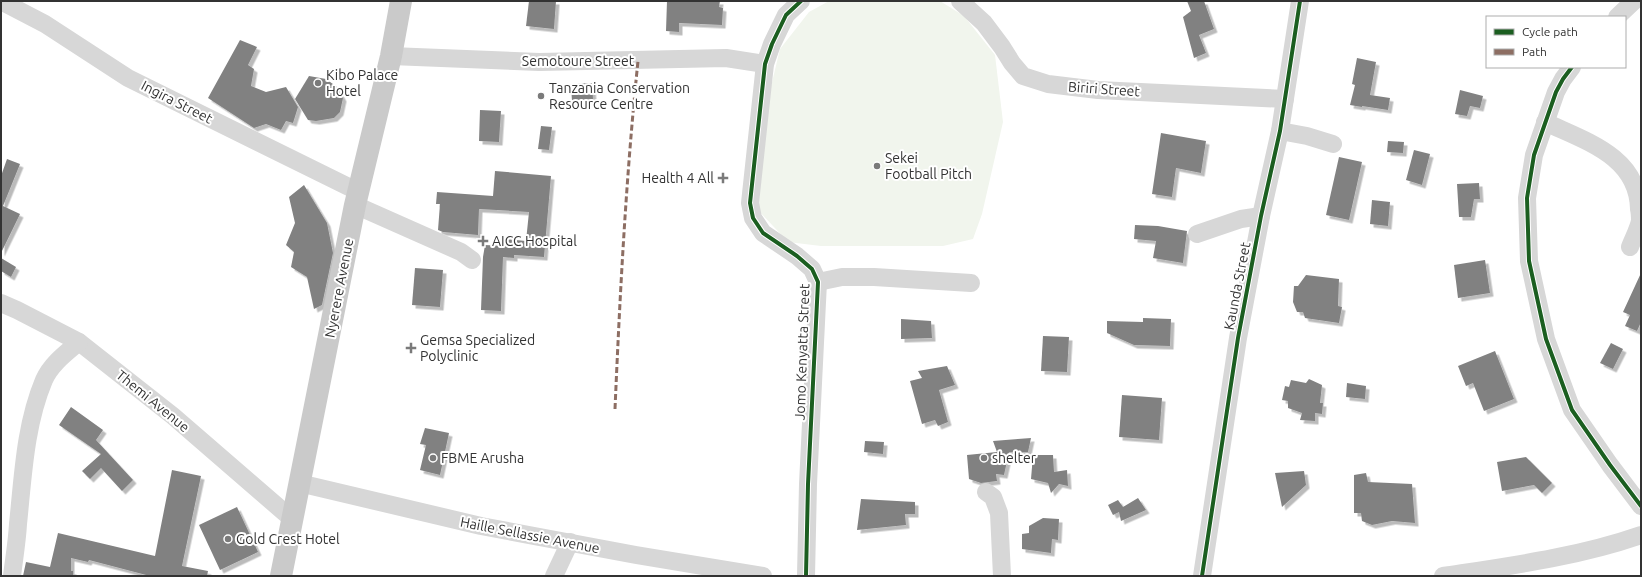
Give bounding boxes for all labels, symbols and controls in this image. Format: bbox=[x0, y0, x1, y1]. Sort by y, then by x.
legend bbox=[1486, 16, 1626, 68]
text: Cycle path bbox=[1522, 25, 1578, 38]
text: Path bbox=[1522, 45, 1547, 58]
street label: Semotoure Street bbox=[522, 53, 635, 69]
place label: Kibo Palace Hotel bbox=[326, 67, 398, 99]
street label: Ingira Street bbox=[139, 77, 216, 127]
marker: Kibo Palace Hotel bbox=[313, 78, 323, 88]
street label: Biriri Street bbox=[1068, 79, 1141, 100]
place label: Tanzania Conservation Resource Centre bbox=[549, 80, 690, 112]
marker: Tanzania Conservation Resource Centre bbox=[536, 91, 546, 101]
place label: Sekei Football Pitch bbox=[885, 150, 972, 182]
marker: Sekei Football Pitch bbox=[872, 161, 882, 171]
place label: Health 4 All bbox=[641, 170, 714, 186]
marker: Health 4 All bbox=[717, 172, 729, 184]
place label: AICC Hospital bbox=[492, 233, 577, 249]
marker: AICC Hospital bbox=[477, 235, 489, 247]
street label: Nyerere Avenue bbox=[322, 237, 356, 339]
street label: Kaunda Street bbox=[1221, 240, 1253, 331]
street label: Jomo Kenyatta Street bbox=[792, 283, 812, 421]
place label: Gemsa Specialized Polyclinic bbox=[420, 332, 535, 364]
marker: Gemsa Specialized Polyclinic bbox=[405, 342, 417, 354]
street label: Themi Avenue bbox=[113, 367, 193, 435]
place label: FBME Arusha bbox=[441, 450, 524, 466]
place label: shelter bbox=[992, 450, 1037, 466]
marker: FBME Arusha bbox=[428, 453, 438, 463]
marker: shelter bbox=[979, 453, 989, 463]
street label: Haille Sellassie Avenue bbox=[459, 514, 601, 556]
place label: Gold Crest Hotel bbox=[236, 531, 340, 547]
marker: Gold Crest Hotel bbox=[223, 534, 233, 544]

